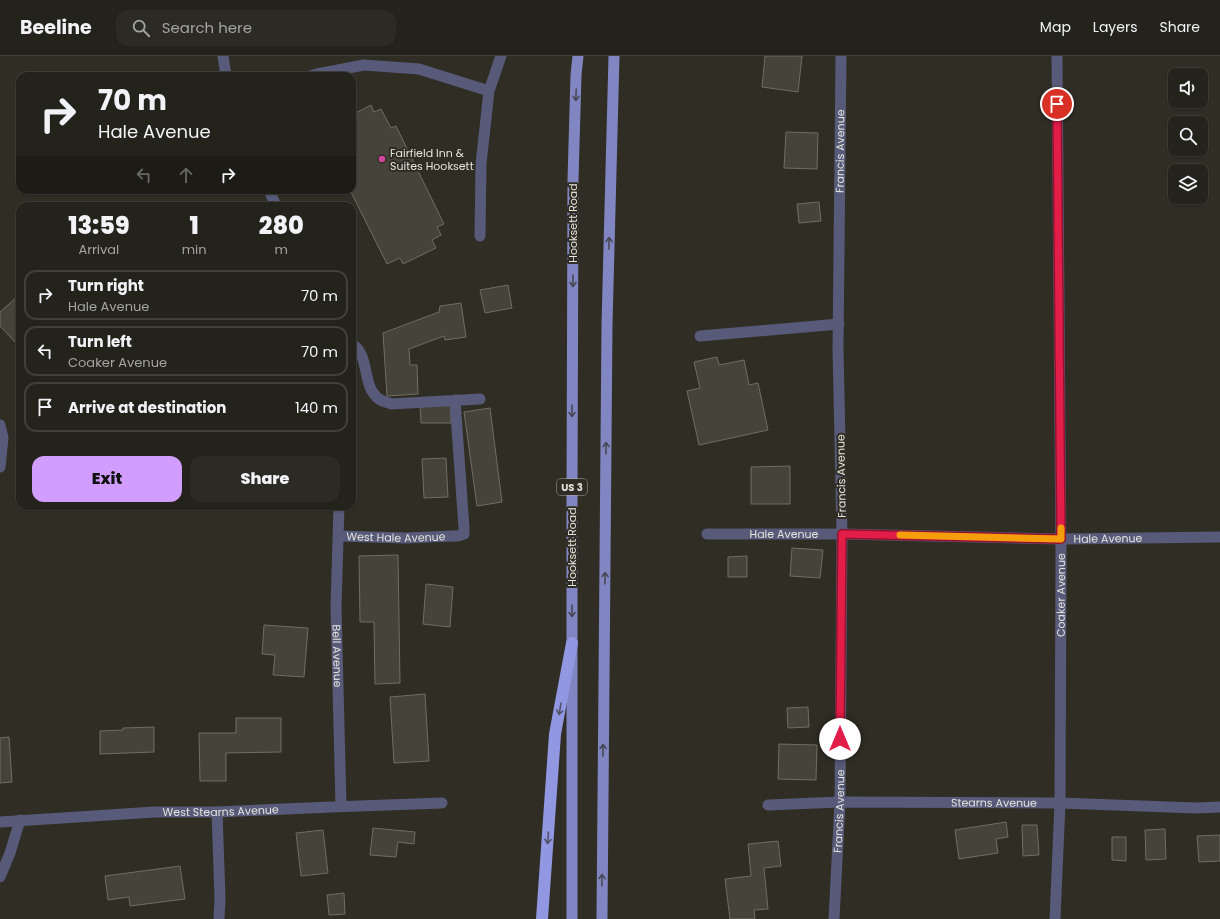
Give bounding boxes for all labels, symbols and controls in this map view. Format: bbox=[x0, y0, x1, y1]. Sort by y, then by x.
search box bbox=[116, 10, 396, 46]
text: Beeline bbox=[20, 14, 92, 41]
icon: search bbox=[130, 17, 152, 39]
text: Search here bbox=[162, 17, 252, 38]
text: Map bbox=[1040, 17, 1071, 37]
text: Layers bbox=[1093, 17, 1137, 37]
text: Share bbox=[1159, 17, 1200, 37]
map controls bbox=[1168, 68, 1208, 204]
button: sound bbox=[1168, 68, 1208, 108]
text: 70 m bbox=[98, 81, 167, 120]
pin bbox=[1040, 87, 1074, 121]
icon: right bbox=[32, 88, 84, 140]
one-way arrow bbox=[572, 88, 579, 101]
icon: arrive bbox=[1046, 93, 1068, 115]
street label: Francis Avenue bbox=[832, 109, 848, 193]
button: search bbox=[1168, 116, 1208, 156]
text: Hale Avenue bbox=[98, 119, 211, 144]
place label: Fairfield Inn & Suites Hooksett bbox=[390, 145, 474, 174]
marker: Fairfield Inn & Suites Hooksett bbox=[377, 154, 387, 164]
icon: left bbox=[133, 164, 155, 186]
icon: ahead bbox=[175, 164, 197, 186]
icon: right bbox=[217, 164, 239, 186]
button: layers bbox=[1168, 164, 1208, 204]
street label: Hooksett Road bbox=[565, 183, 581, 263]
text: 13:59 bbox=[68, 209, 130, 242]
text: 1 bbox=[190, 209, 199, 242]
text: 280 bbox=[259, 209, 304, 242]
one-way arrow bbox=[605, 237, 613, 250]
text: Arrival bbox=[78, 240, 119, 259]
text: min bbox=[182, 240, 207, 259]
text: m bbox=[275, 240, 288, 259]
one-way arrow bbox=[569, 274, 577, 287]
text: Turn right bbox=[68, 275, 144, 296]
icon: right bbox=[34, 284, 56, 306]
text: 70 m bbox=[301, 285, 338, 306]
text: Hale Avenue bbox=[68, 297, 149, 316]
text: Turn left bbox=[68, 331, 132, 352]
icon: left bbox=[34, 340, 56, 362]
text: 70 m bbox=[301, 341, 338, 362]
text: Coaker Avenue bbox=[68, 353, 167, 372]
icon: arrive bbox=[34, 396, 56, 418]
text: Arrive at destination bbox=[68, 397, 226, 418]
text: 140 m bbox=[295, 397, 338, 418]
one-way arrow bbox=[568, 404, 576, 417]
street label: Francis Avenue bbox=[832, 434, 850, 518]
one-way arrow bbox=[602, 442, 610, 455]
button: Exit bbox=[32, 456, 182, 502]
button: Share bbox=[190, 456, 340, 502]
road number: US 3 bbox=[557, 479, 587, 495]
street label: Hooksett Road bbox=[564, 507, 580, 587]
street label: Hale Avenue bbox=[750, 526, 819, 542]
street label: West Hale Avenue bbox=[346, 528, 446, 546]
street label: Hale Avenue bbox=[1073, 530, 1143, 547]
street label: Coaker Avenue bbox=[1053, 553, 1069, 637]
one-way arrow bbox=[601, 572, 609, 585]
one-way arrow bbox=[568, 604, 576, 617]
street label: Bell Avenue bbox=[328, 624, 346, 688]
one-way arrow bbox=[556, 702, 564, 715]
position arrow bbox=[819, 718, 861, 760]
one-way arrow bbox=[599, 744, 607, 757]
street label: Francis Avenue bbox=[829, 769, 848, 853]
street label: Stearns Avenue bbox=[951, 795, 1037, 811]
street label: West Stearns Avenue bbox=[163, 801, 279, 820]
one-way arrow bbox=[544, 831, 551, 844]
one-way arrow bbox=[598, 874, 606, 887]

